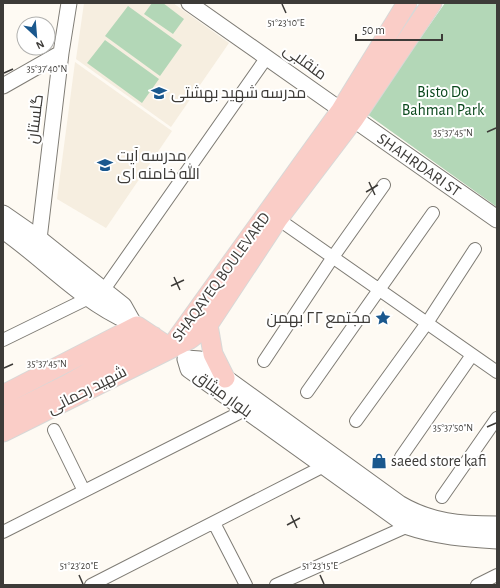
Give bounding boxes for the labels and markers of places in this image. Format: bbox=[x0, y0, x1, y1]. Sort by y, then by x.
school or university icon: مدرسه شهید بهشتی bbox=[150, 84, 168, 102]
place label: مدرسه شهید بهشتی bbox=[171, 84, 306, 103]
place label: مدرسه آیت الله خامنه ای bbox=[117, 147, 200, 184]
school or university icon: مدرسه آیت الله خامنه ای bbox=[96, 156, 114, 174]
place icon: مجتمع ۲۲ بهمن bbox=[374, 309, 392, 327]
place label: مجتمع ۲۲ بهمن bbox=[266, 310, 371, 329]
shop icon: saeed store kafi bbox=[370, 452, 388, 470]
place label: saeed store kafi bbox=[391, 453, 487, 469]

